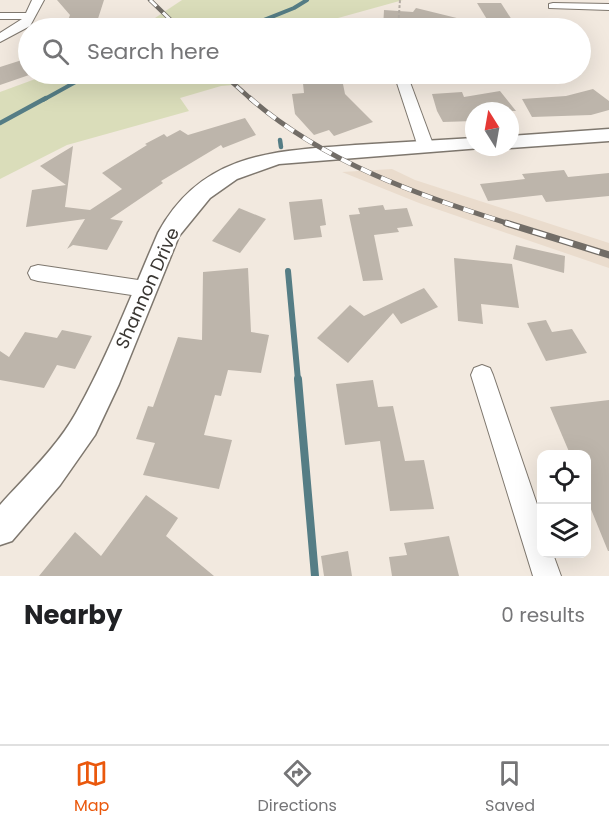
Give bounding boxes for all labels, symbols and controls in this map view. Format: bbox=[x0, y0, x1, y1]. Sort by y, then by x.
search box bbox=[18, 18, 591, 84]
icon: search bbox=[39, 35, 72, 68]
text: Search here bbox=[87, 36, 220, 67]
north arrow bbox=[465, 102, 519, 156]
street label: Shannon Drive bbox=[109, 223, 185, 353]
map controls bbox=[537, 450, 591, 558]
button: locate bbox=[537, 450, 591, 504]
button: layers bbox=[537, 504, 591, 558]
text: Nearby bbox=[24, 597, 122, 633]
text: 0 results bbox=[501, 601, 585, 629]
tab: Map bbox=[74, 757, 109, 818]
tab: Directions bbox=[258, 757, 337, 818]
tab: Saved bbox=[485, 757, 535, 818]

